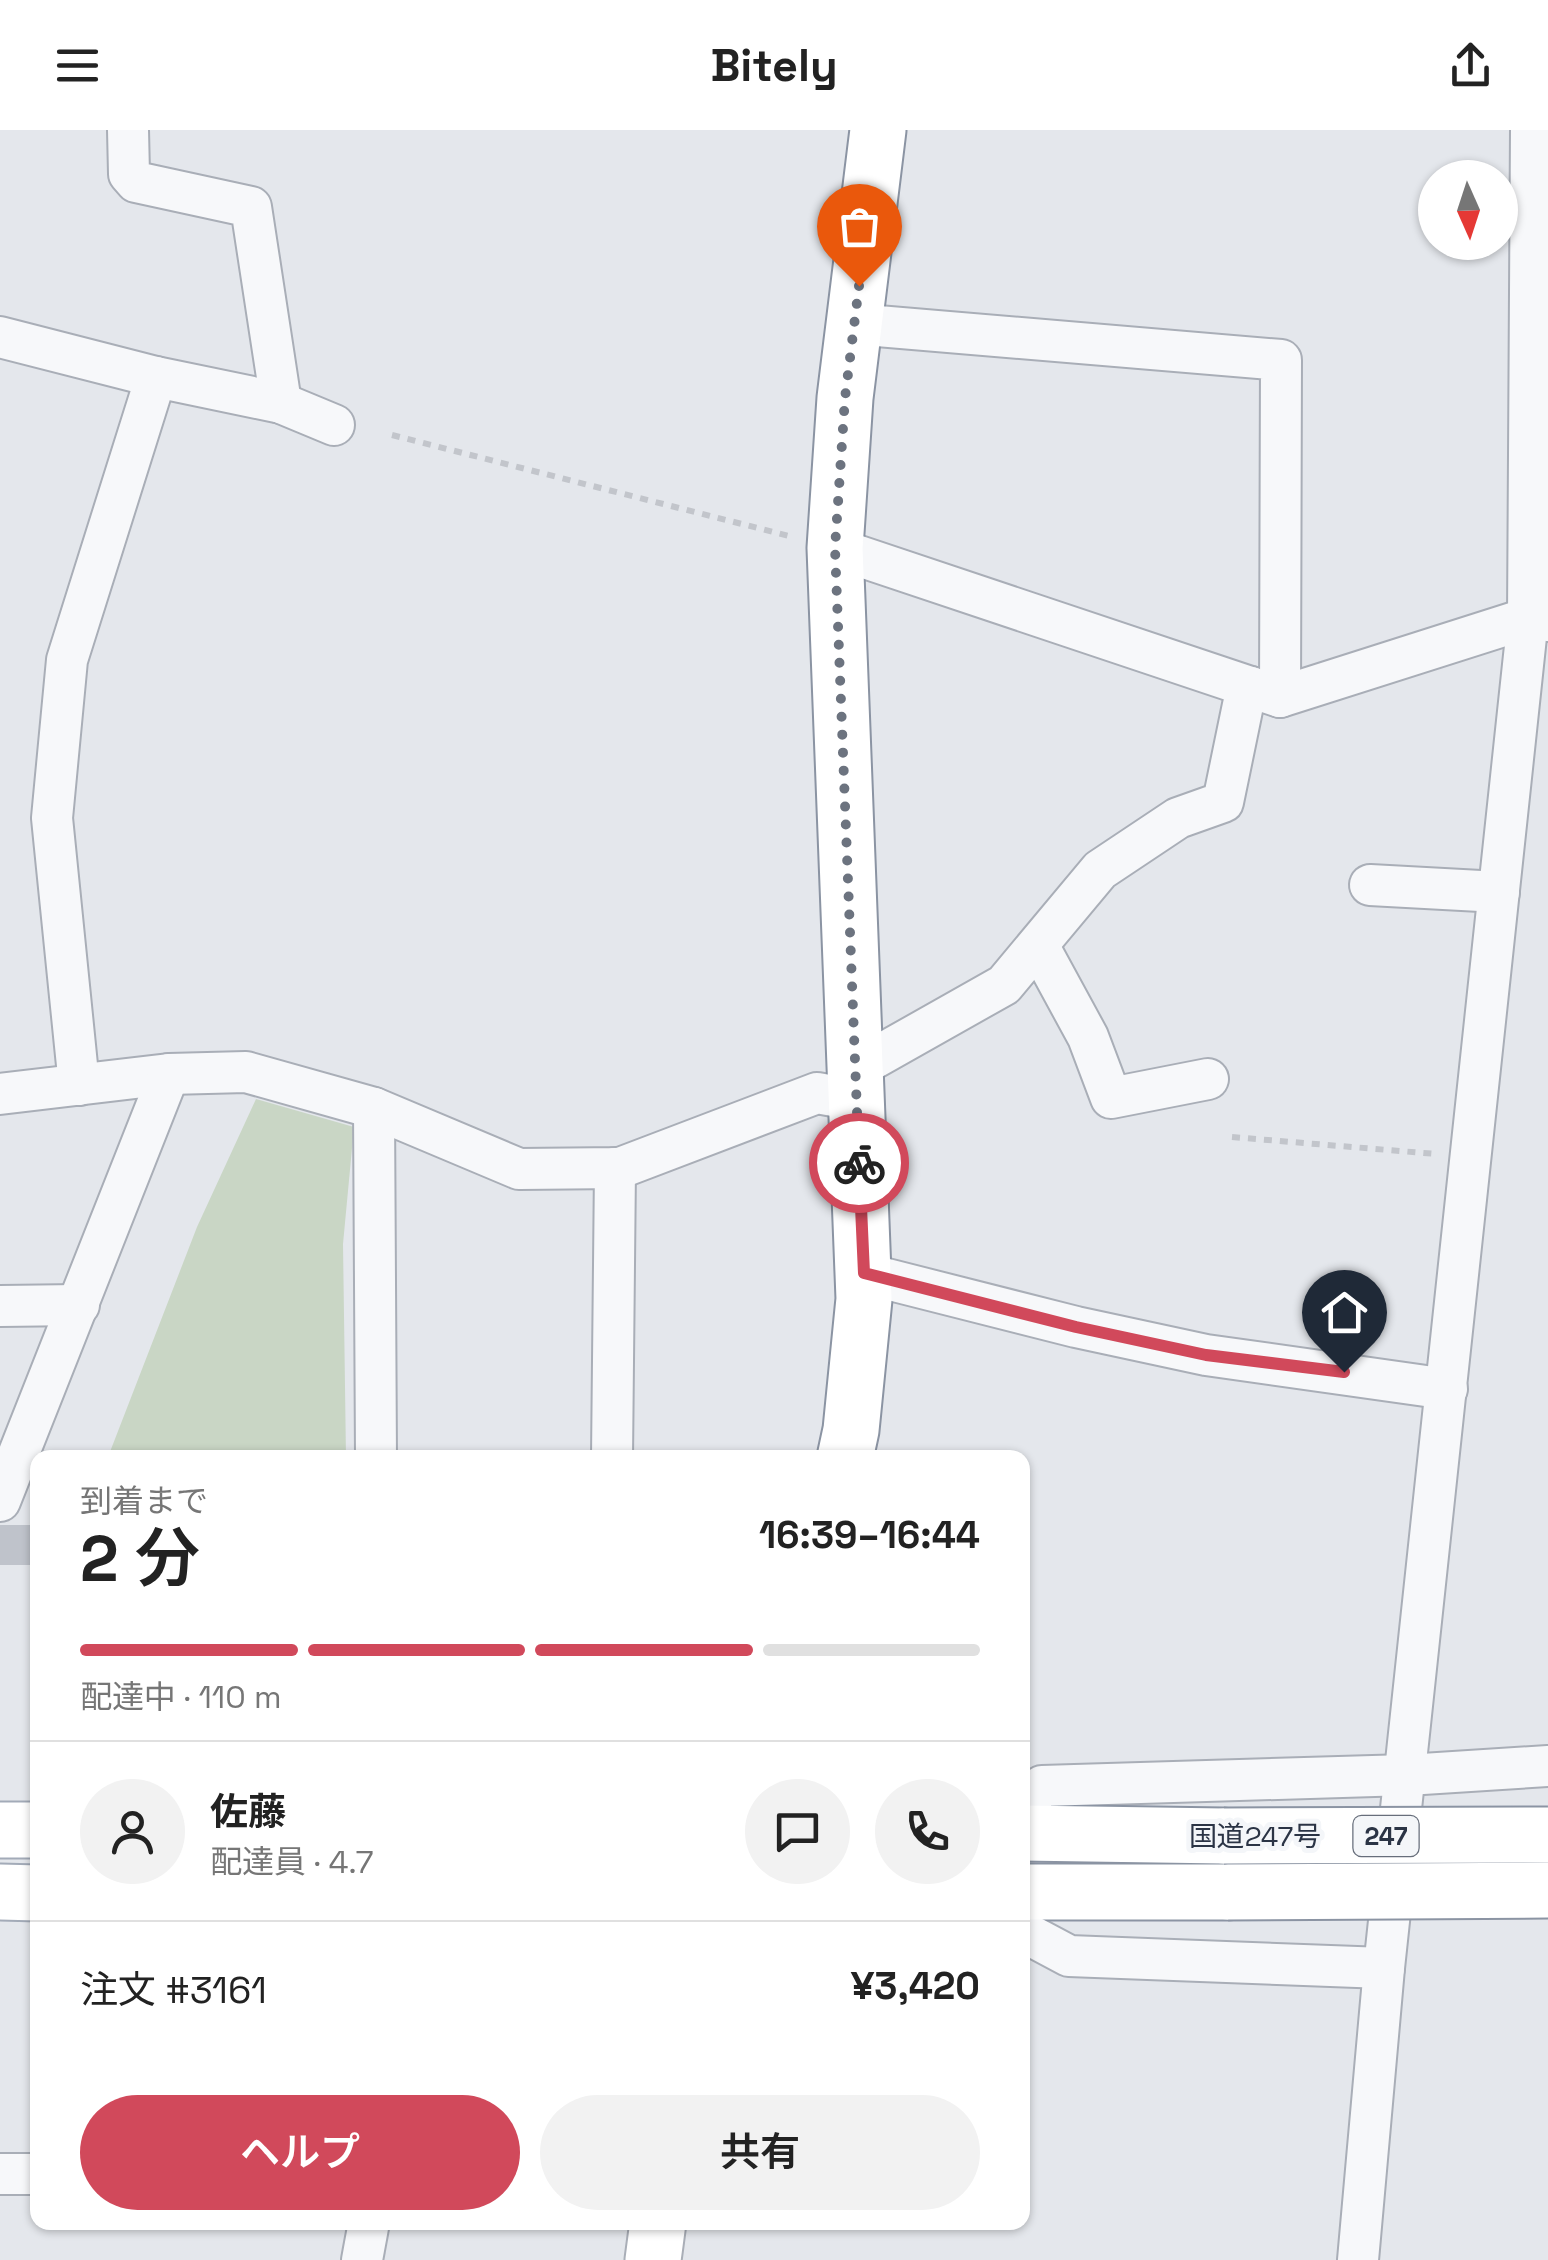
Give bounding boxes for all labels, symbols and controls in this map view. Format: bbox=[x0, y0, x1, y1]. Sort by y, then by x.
text: Bitely bbox=[710, 37, 838, 94]
icon: menu bbox=[50, 38, 105, 93]
icon: share bbox=[1443, 38, 1498, 93]
north arrow bbox=[1418, 160, 1518, 260]
map controls bbox=[1418, 160, 1518, 260]
pin bbox=[817, 184, 902, 287]
icon: bag bbox=[832, 199, 887, 254]
courier bbox=[809, 1113, 909, 1213]
icon: bike bbox=[832, 1136, 887, 1191]
pin bbox=[1302, 1270, 1387, 1373]
icon: home bbox=[1317, 1285, 1372, 1340]
text: 到着まで bbox=[80, 1481, 208, 1521]
text: 16:39–16:44 bbox=[759, 1511, 980, 1559]
text: 2 分 bbox=[80, 1517, 200, 1600]
text: 配達中 · 110 m bbox=[80, 1677, 281, 1717]
button: person bbox=[80, 1779, 185, 1884]
button: chat bbox=[745, 1779, 850, 1884]
button: phone bbox=[875, 1779, 980, 1884]
text: 佐藤 bbox=[210, 1788, 286, 1836]
road number: 247 bbox=[1354, 1816, 1418, 1856]
street label: 国道247号 bbox=[1189, 1818, 1321, 1854]
text: 配達員 · 4.7 bbox=[210, 1842, 373, 1882]
text: ¥3,420 bbox=[851, 1962, 980, 2010]
text: 注文 #3161 bbox=[80, 1966, 267, 2014]
button: ヘルプ bbox=[80, 2095, 520, 2210]
button: 共有 bbox=[540, 2095, 980, 2210]

